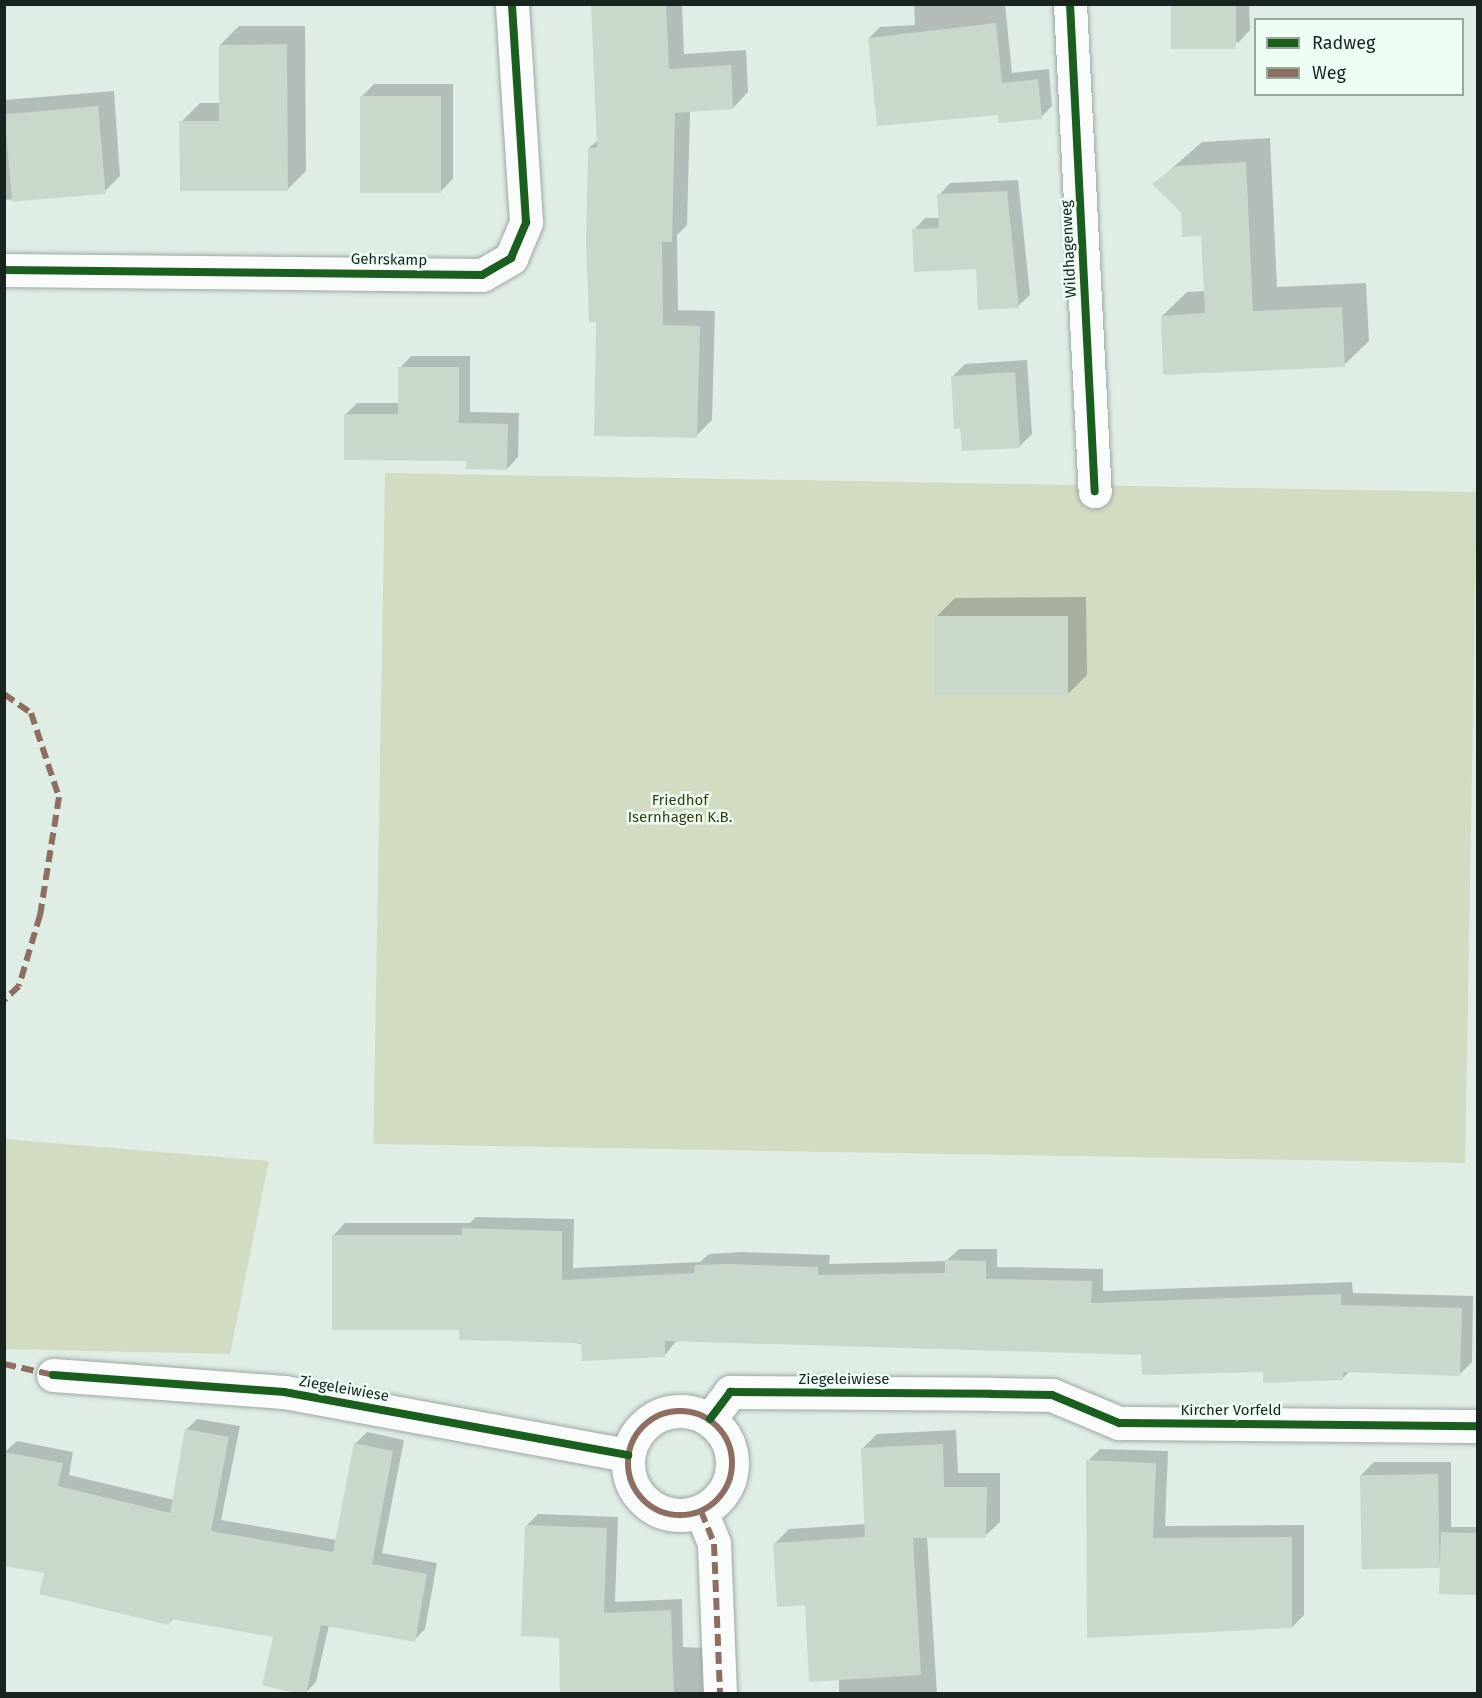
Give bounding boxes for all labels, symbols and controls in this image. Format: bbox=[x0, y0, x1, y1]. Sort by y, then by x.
legend bbox=[1254, 18, 1464, 96]
text: Radweg bbox=[1312, 32, 1375, 54]
text: Weg bbox=[1312, 62, 1346, 84]
street label: Wildhagenweg bbox=[1057, 200, 1081, 298]
street label: Gehrskamp bbox=[351, 250, 427, 270]
park label: Friedhof Isernhagen K.B. bbox=[628, 791, 732, 826]
street label: Ziegeleiwiese bbox=[798, 1371, 890, 1389]
street label: Ziegeleiwiese bbox=[298, 1372, 390, 1406]
street label: Kircher Vorfeld bbox=[1180, 1402, 1282, 1420]

